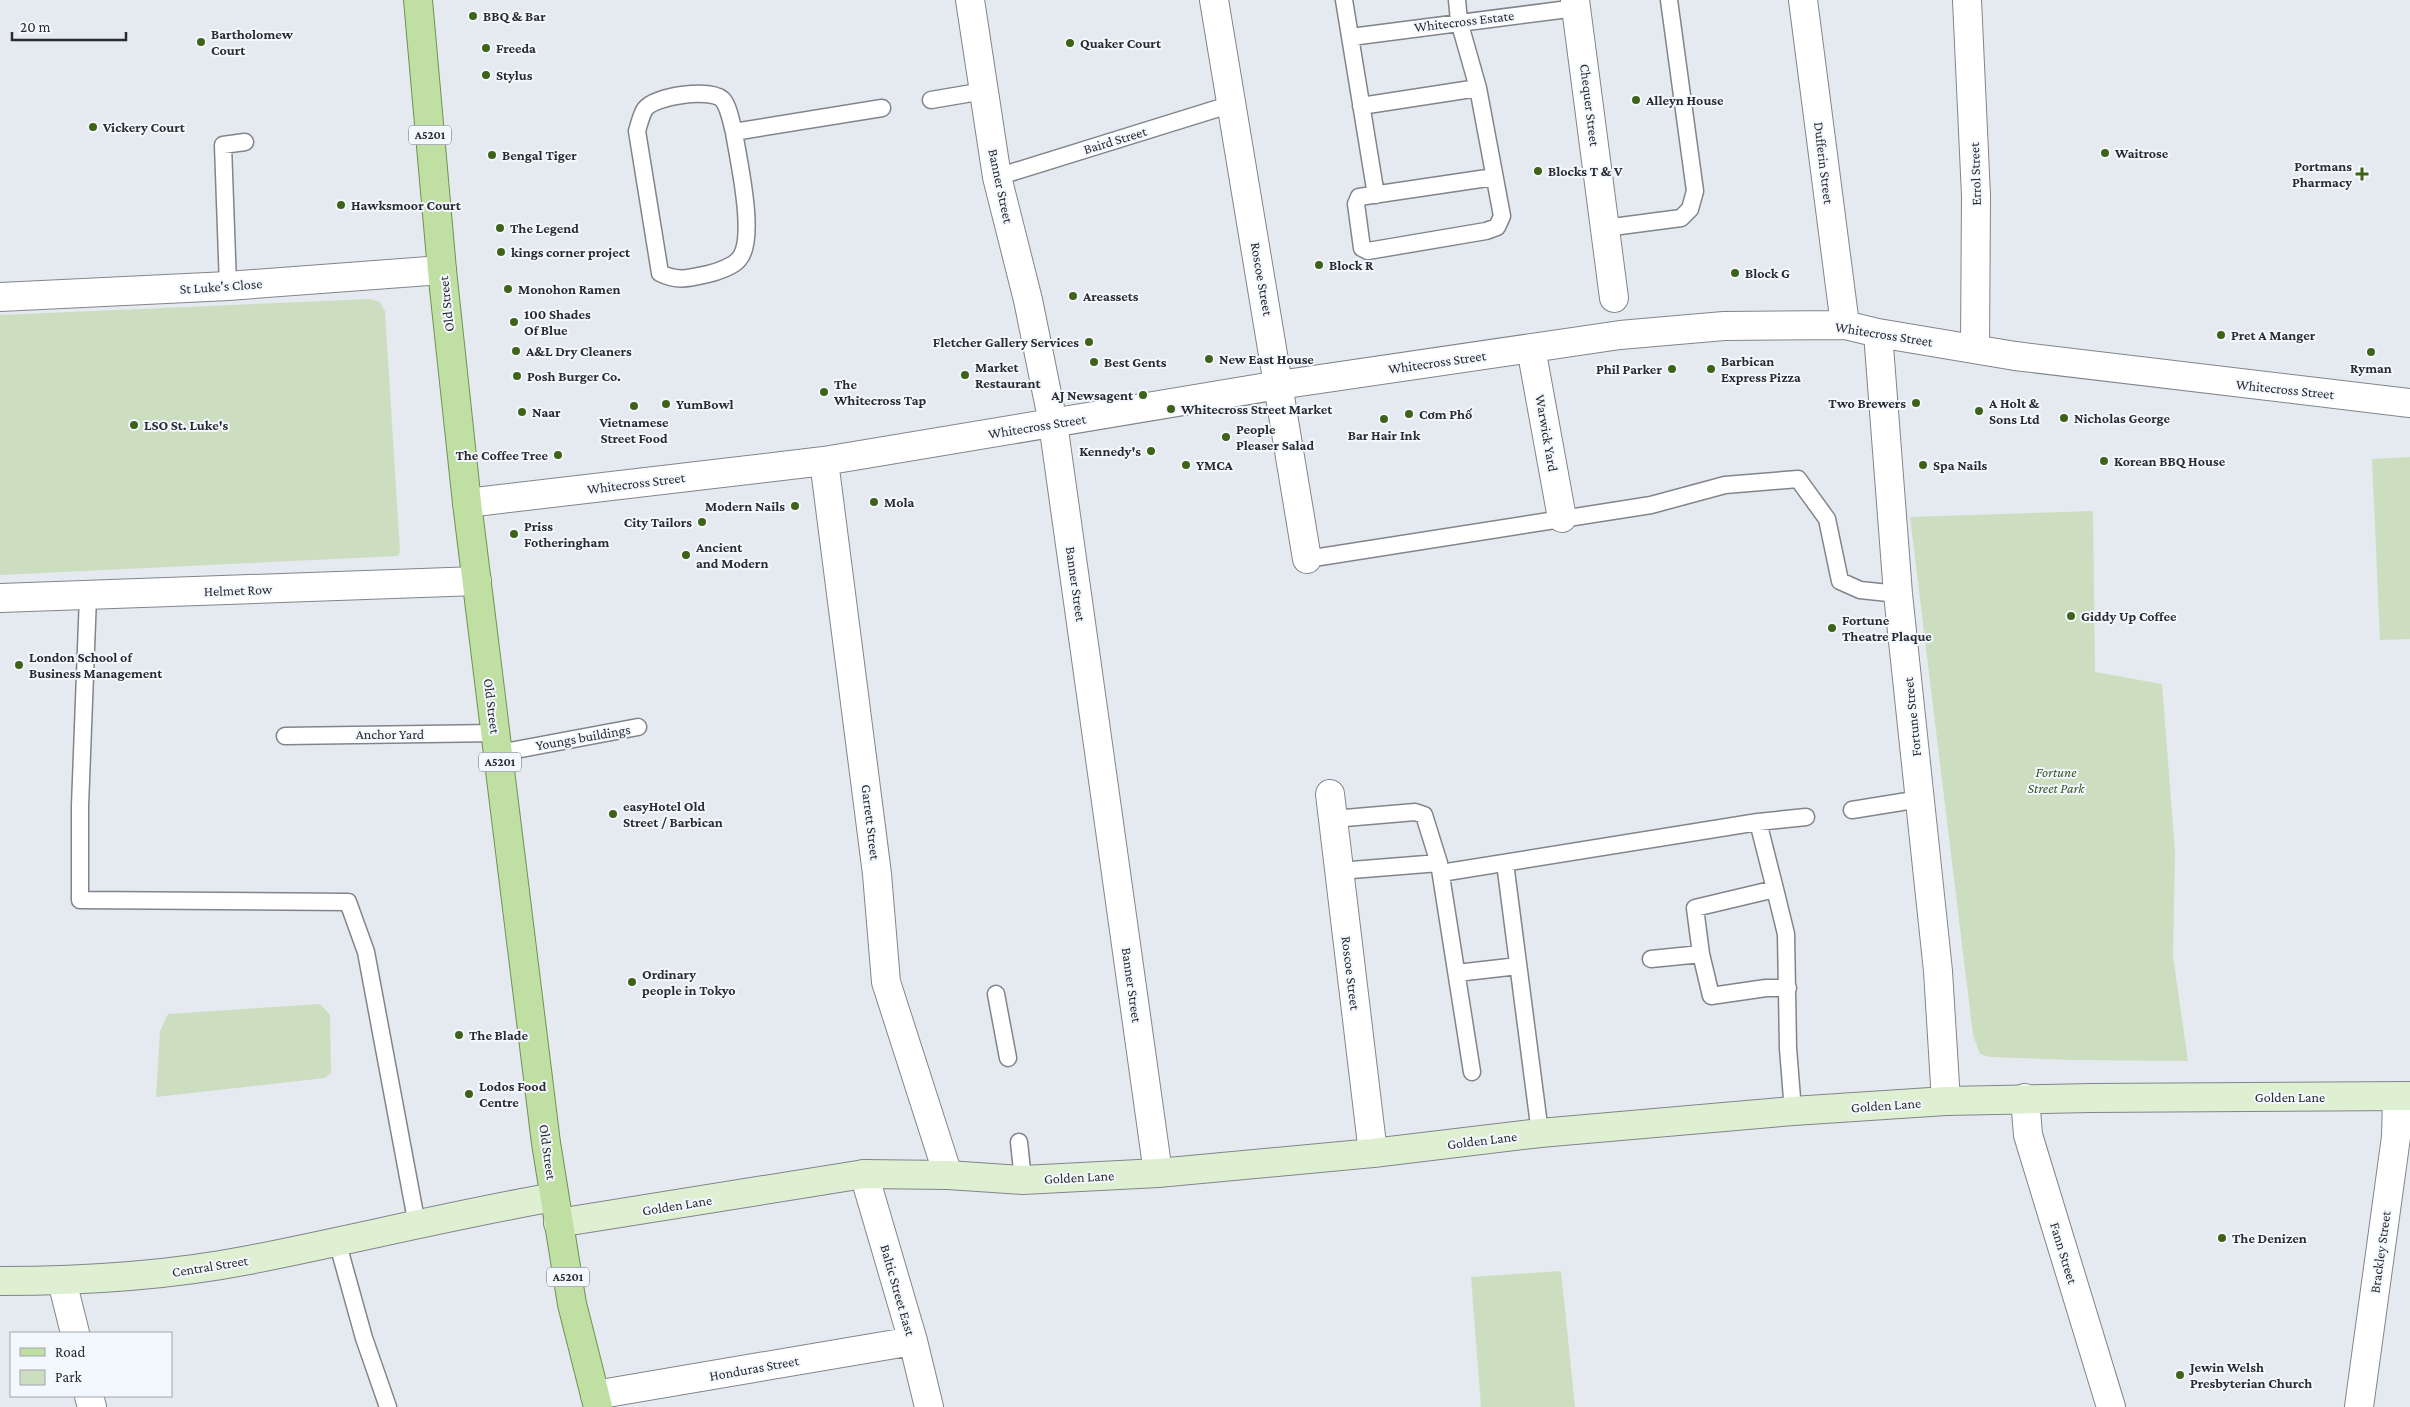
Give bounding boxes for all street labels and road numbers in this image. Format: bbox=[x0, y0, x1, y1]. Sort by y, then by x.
street label: Whitecross Estate bbox=[1413, 7, 1515, 35]
street label: Chequer Street bbox=[1577, 63, 1603, 148]
street label: Dufferin Street bbox=[1811, 121, 1837, 205]
street label: Baird Street bbox=[1081, 123, 1149, 157]
road number: A5201 bbox=[409, 126, 451, 144]
street label: Errol Street bbox=[1966, 142, 1984, 206]
street label: Banner Street bbox=[985, 147, 1017, 225]
street label: Roscoe Street bbox=[1248, 241, 1276, 317]
street label: St Luke's Close bbox=[179, 275, 263, 297]
street label: Old Street bbox=[435, 275, 457, 333]
street label: Whitecross Street bbox=[1834, 318, 1934, 350]
street label: Whitecross Street bbox=[1387, 347, 1487, 377]
street label: Whitecross Street bbox=[2235, 376, 2335, 402]
street label: Warwick Yard bbox=[1532, 393, 1562, 473]
street label: Whitecross Street bbox=[987, 410, 1087, 442]
street label: Whitecross Street bbox=[586, 469, 686, 497]
street label: Banner Street bbox=[1063, 545, 1089, 623]
street label: Helmet Row bbox=[203, 581, 273, 599]
street label: Fortune Street bbox=[1900, 676, 1924, 757]
street label: Old Street bbox=[481, 677, 503, 735]
street label: Youngs buildings bbox=[534, 721, 632, 753]
street label: Anchor Yard bbox=[356, 726, 425, 742]
road number: A5201 bbox=[479, 752, 521, 772]
street label: Garrett Street bbox=[858, 783, 884, 861]
street label: Roscoe Street bbox=[1339, 935, 1364, 1011]
street label: Banner Street bbox=[1119, 946, 1145, 1024]
street label: Golden Lane bbox=[2255, 1089, 2325, 1105]
street label: Golden Lane bbox=[1850, 1095, 1922, 1115]
street label: Old Street bbox=[536, 1123, 560, 1181]
street label: Golden Lane bbox=[1446, 1128, 1518, 1152]
street label: Golden Lane bbox=[1043, 1167, 1115, 1187]
street label: Golden Lane bbox=[641, 1192, 713, 1218]
street label: Brackley Street bbox=[2366, 1209, 2394, 1294]
street label: Fann Street bbox=[2047, 1220, 2081, 1286]
street label: Baltic Street East bbox=[877, 1243, 919, 1338]
street label: Central Street bbox=[171, 1252, 250, 1280]
road number: A5201 bbox=[547, 1268, 589, 1286]
street label: Honduras Street bbox=[708, 1352, 800, 1384]

